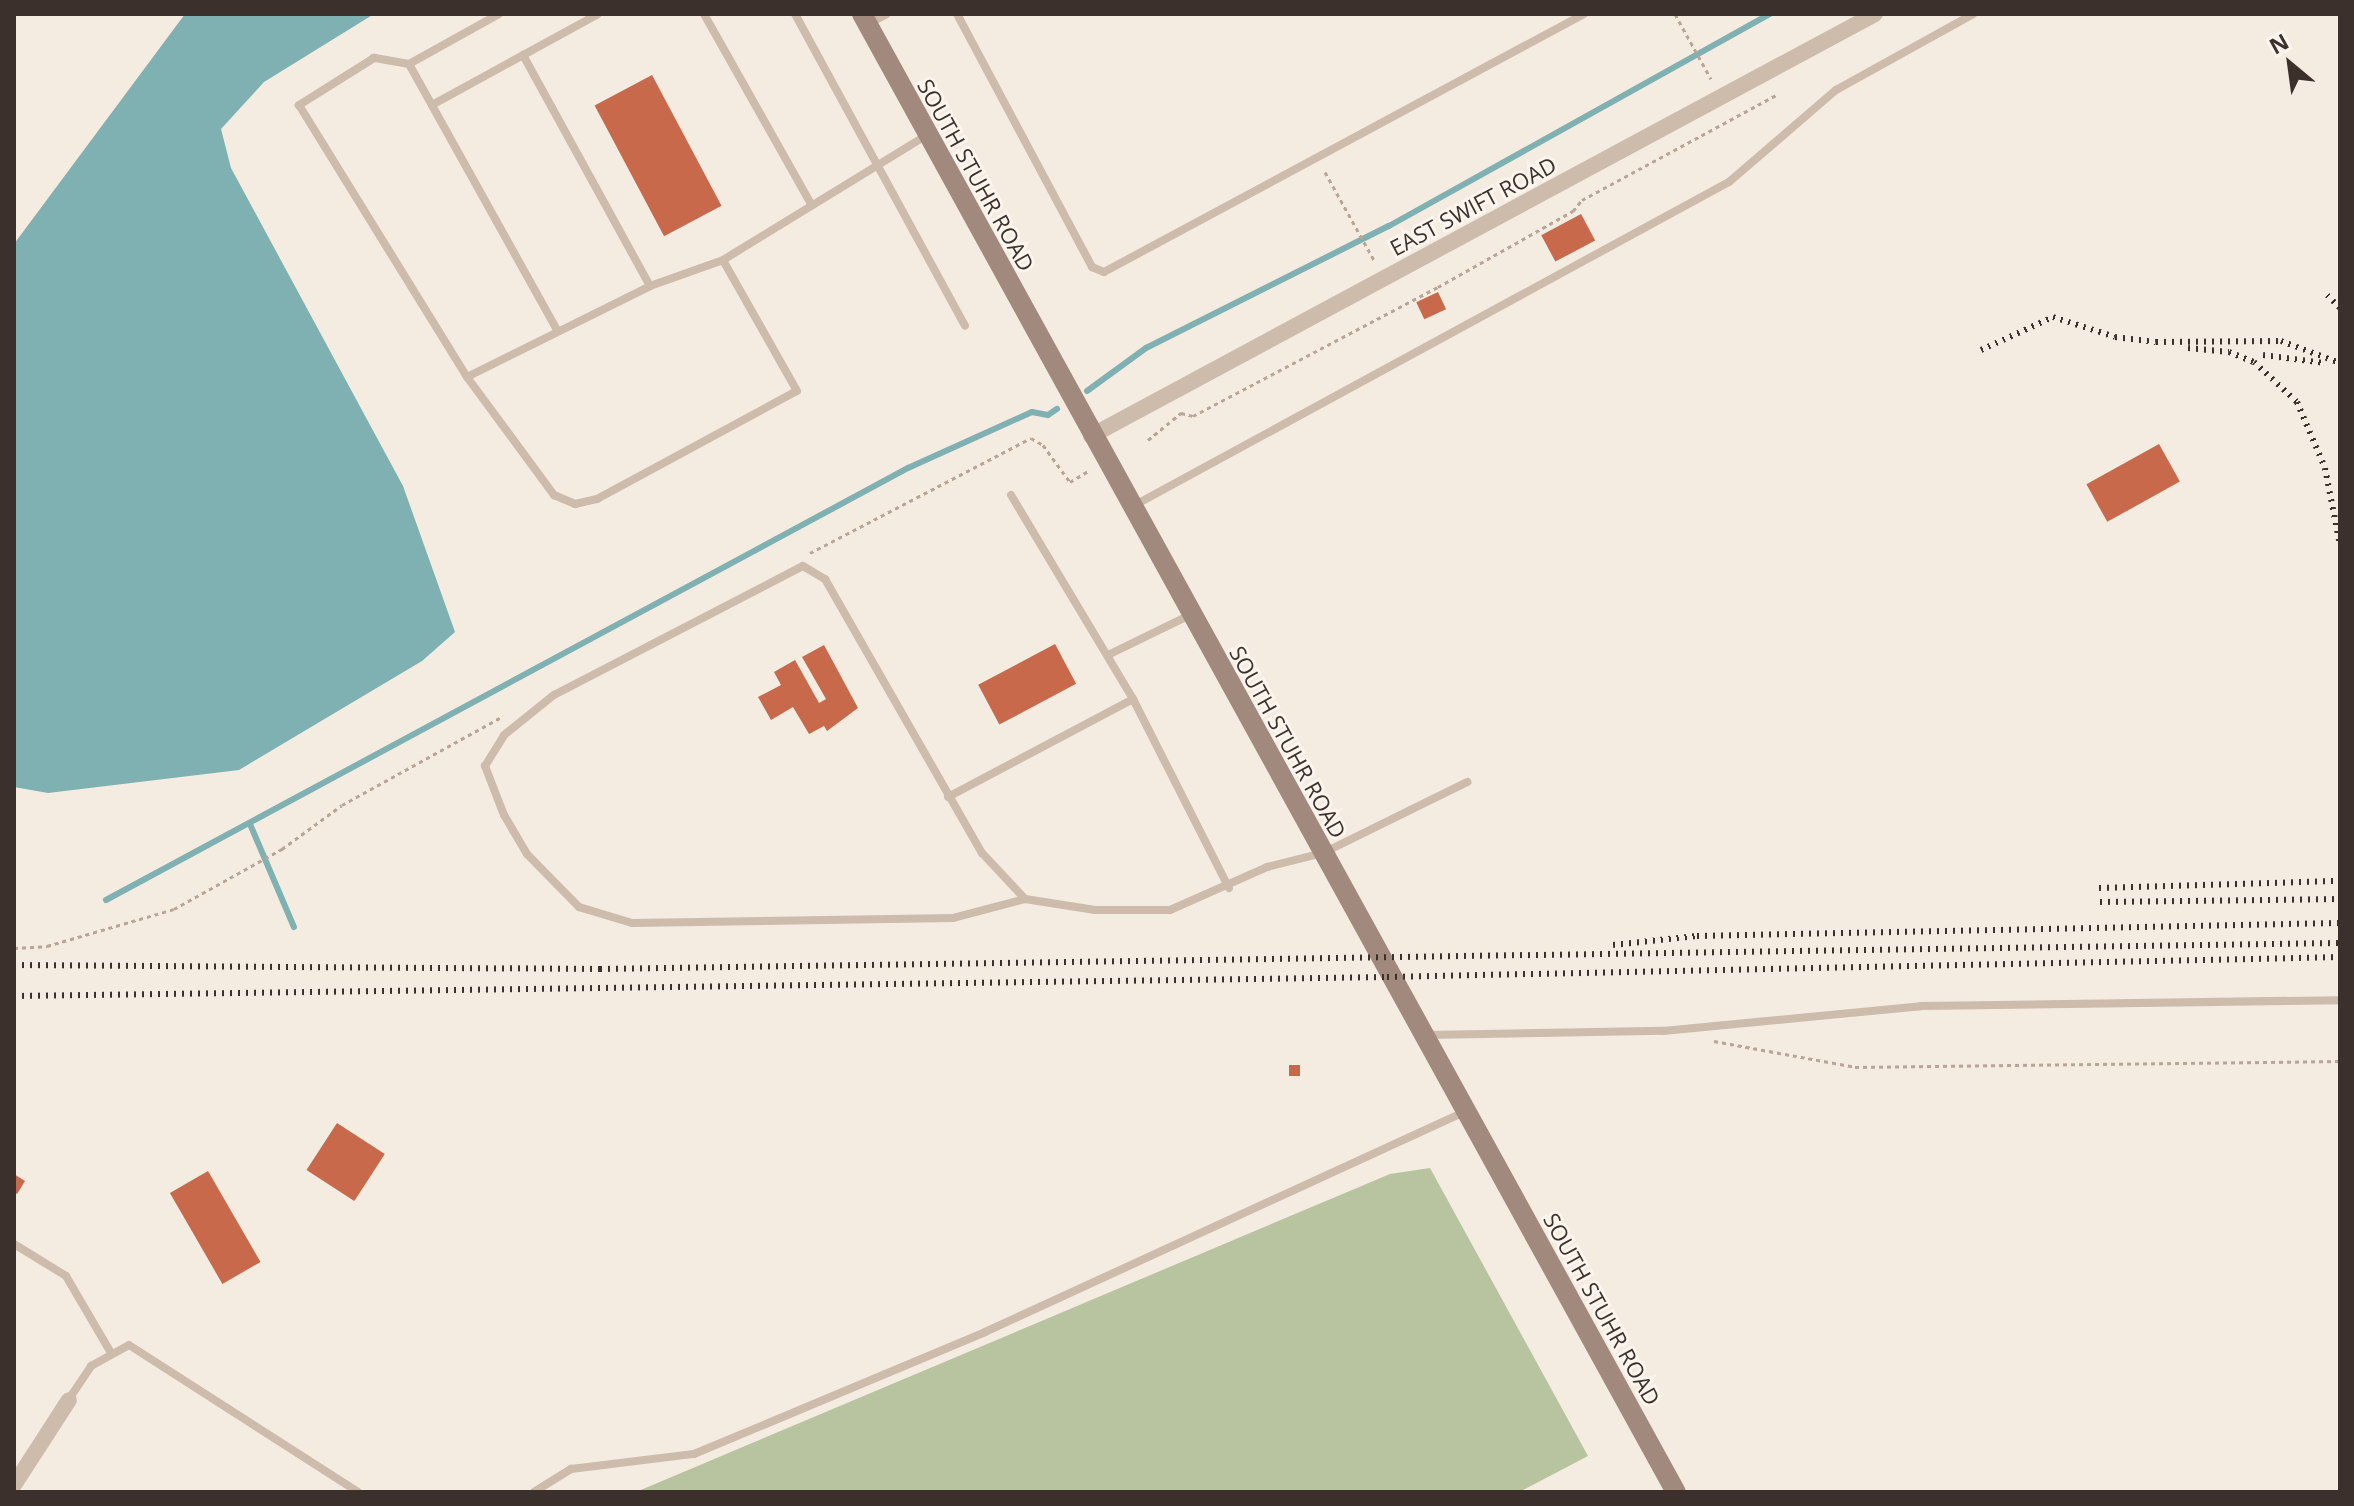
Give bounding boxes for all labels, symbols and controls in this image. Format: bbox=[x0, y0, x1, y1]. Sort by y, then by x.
north arrow bbox=[2250, 24, 2330, 104]
text: N bbox=[2263, 26, 2293, 60]
street label: SOUTH STUHR ROAD bbox=[912, 74, 1040, 276]
street label: EAST SWIFT ROAD bbox=[1385, 151, 1561, 261]
street label: SOUTH STUHR ROAD bbox=[1224, 641, 1352, 843]
street label: SOUTH STUHR ROAD bbox=[1538, 1208, 1666, 1410]

